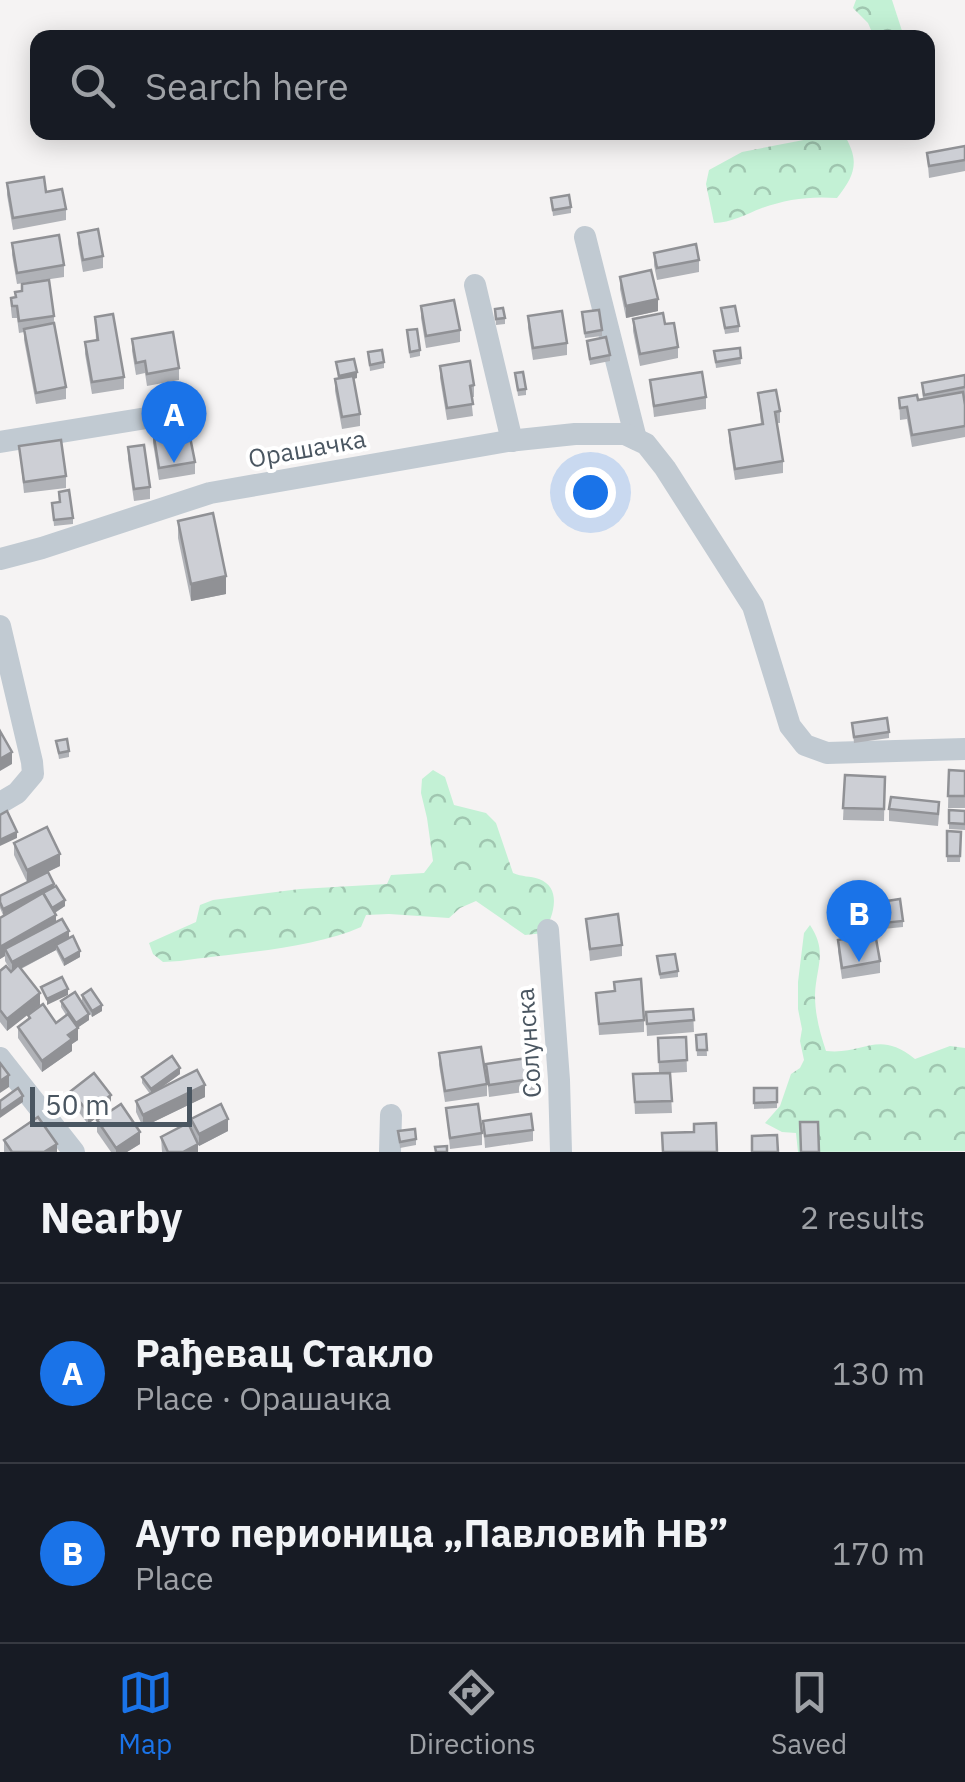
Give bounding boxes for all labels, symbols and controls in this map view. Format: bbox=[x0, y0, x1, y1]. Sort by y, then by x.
search box bbox=[30, 30, 935, 140]
icon: search bbox=[65, 58, 120, 113]
text: Search here bbox=[145, 61, 349, 110]
pin: A bbox=[142, 380, 206, 463]
street label: Орашачка bbox=[246, 421, 368, 475]
your location bbox=[565, 467, 616, 518]
pin: B bbox=[826, 880, 892, 962]
street label: Солунска bbox=[508, 987, 548, 1099]
scale bar bbox=[30, 1082, 192, 1126]
text: 50 m bbox=[45, 1086, 110, 1123]
text: Nearby bbox=[40, 1190, 182, 1245]
text: 2 results bbox=[800, 1196, 925, 1238]
text: Рађевац Стакло bbox=[135, 1328, 434, 1377]
text: A bbox=[62, 1352, 83, 1394]
text: 130 m bbox=[832, 1352, 925, 1394]
text: Place · Орашачка bbox=[135, 1377, 391, 1419]
text: Ауто перионица „Павловић НВ” bbox=[135, 1508, 729, 1557]
text: B bbox=[62, 1532, 83, 1574]
text: 170 m bbox=[832, 1532, 925, 1574]
text: Place bbox=[135, 1557, 214, 1599]
tab: Map bbox=[118, 1665, 173, 1762]
tab: Directions bbox=[408, 1665, 536, 1762]
tab: Saved bbox=[771, 1665, 847, 1762]

